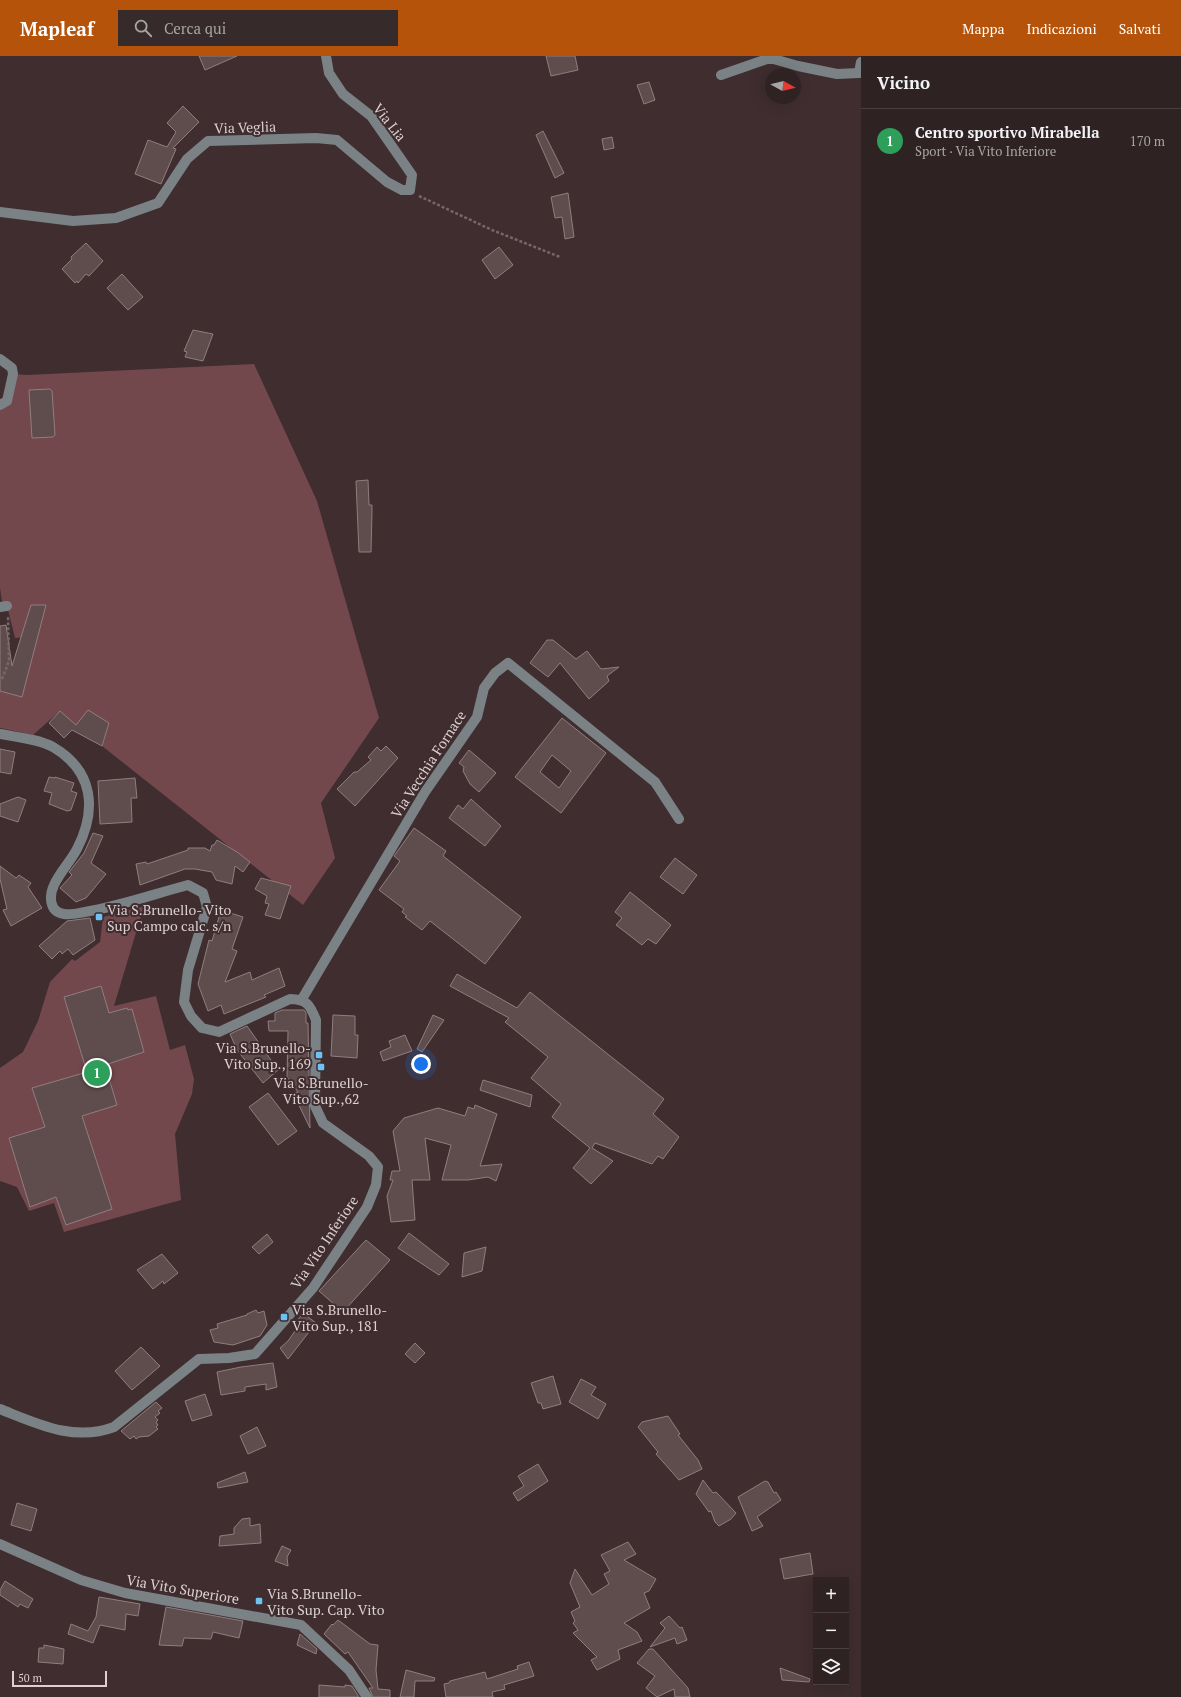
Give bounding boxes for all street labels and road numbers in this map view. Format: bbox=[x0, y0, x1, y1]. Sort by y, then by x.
street label: Via Lia bbox=[369, 99, 411, 145]
street label: Via Veglia bbox=[214, 116, 276, 138]
street label: Via Vecchia Fornace bbox=[386, 707, 470, 821]
street label: Via Vito Inferiore bbox=[286, 1192, 362, 1292]
street label: Via Vito Superiore bbox=[125, 1570, 241, 1608]

